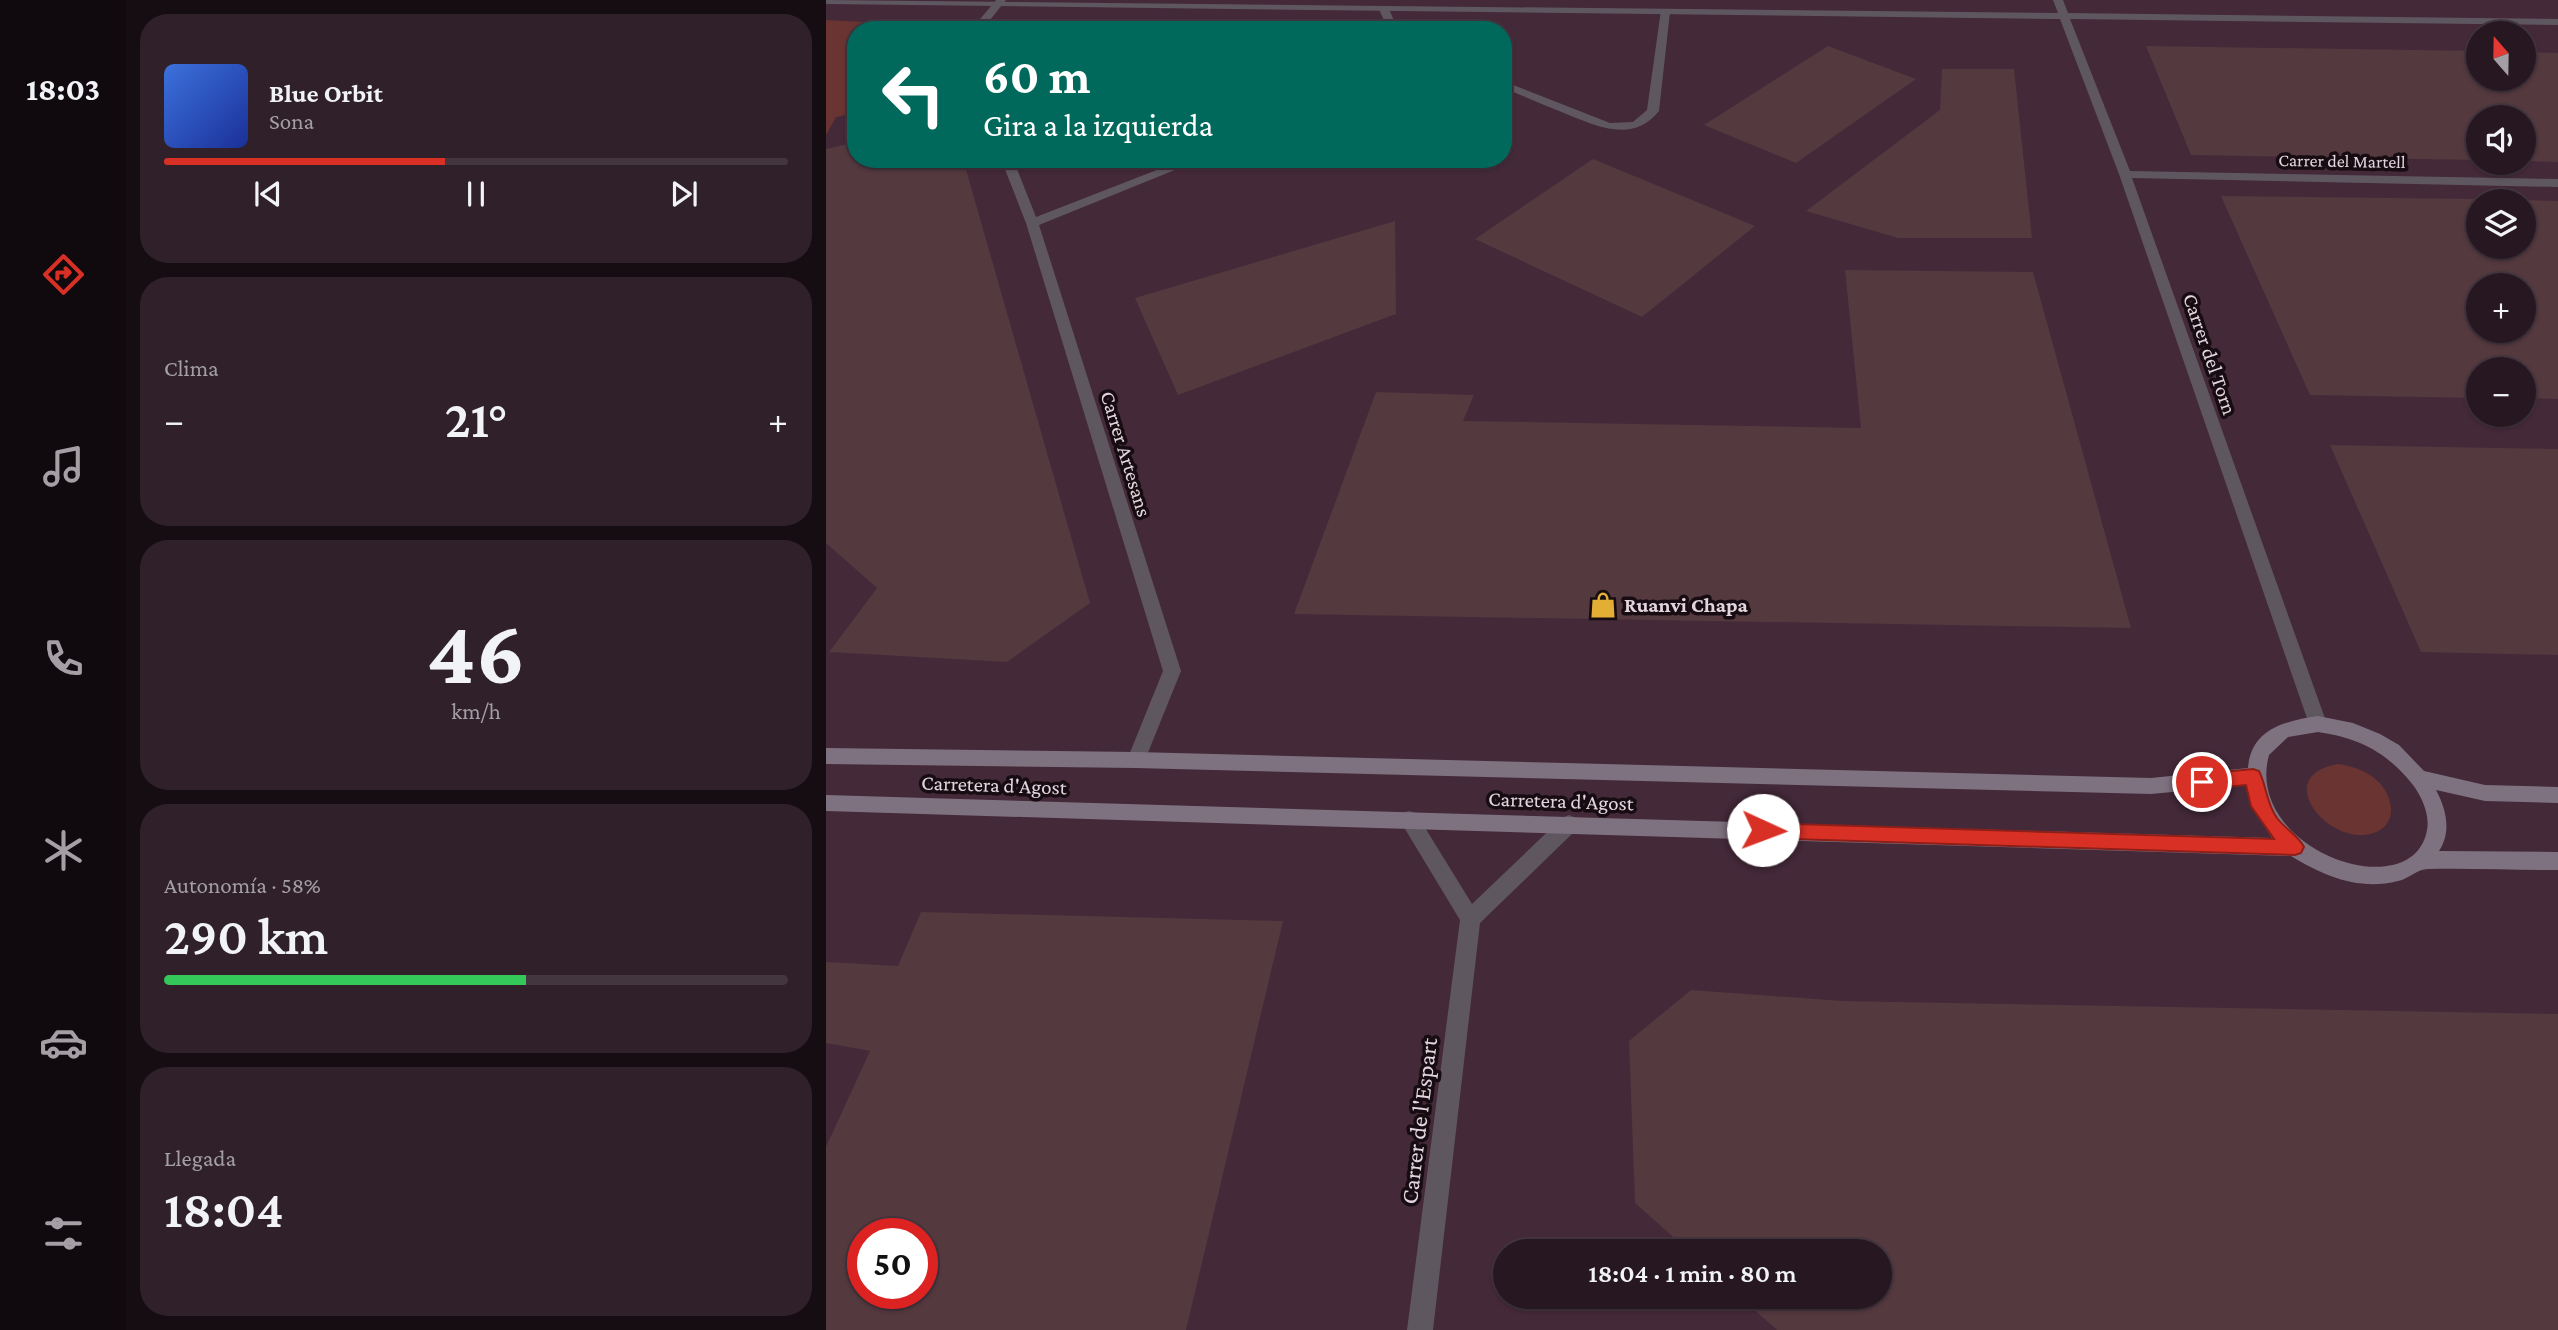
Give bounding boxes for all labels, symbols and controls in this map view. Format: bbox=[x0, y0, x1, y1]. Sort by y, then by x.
north arrow bbox=[2466, 21, 2536, 91]
map controls bbox=[2466, 21, 2536, 427]
icon: left bbox=[868, 49, 959, 140]
text: 60 m bbox=[983, 49, 1090, 104]
text: 18:03 bbox=[26, 71, 100, 107]
text: Blue Orbit bbox=[269, 79, 383, 108]
button: sound bbox=[2466, 105, 2536, 175]
text: Gira a la izquierda bbox=[983, 107, 1213, 143]
text: Sona bbox=[269, 108, 314, 134]
street label: Carrer del Martell bbox=[2278, 150, 2406, 172]
icon: previous bbox=[249, 175, 287, 213]
icon: pause bbox=[457, 175, 495, 213]
icon: next bbox=[665, 175, 703, 213]
button: layers bbox=[2466, 189, 2536, 259]
icon: directions bbox=[39, 250, 88, 299]
button: + bbox=[2466, 273, 2536, 343]
street label: Carrer del Torn bbox=[2178, 290, 2242, 418]
text: Clima bbox=[164, 355, 219, 381]
button: − bbox=[2466, 357, 2536, 427]
street label: Carrer Artesans bbox=[1096, 388, 1156, 520]
text: 21° bbox=[445, 390, 507, 448]
text: − bbox=[164, 399, 184, 441]
text: + bbox=[768, 399, 788, 441]
icon: music bbox=[39, 442, 88, 491]
shop icon: Ruanvi Chapa bbox=[1588, 590, 1618, 620]
place label: Ruanvi Chapa bbox=[1624, 593, 1749, 617]
text: 46 bbox=[427, 601, 525, 703]
icon: phone bbox=[39, 634, 88, 683]
text: km/h bbox=[451, 698, 501, 724]
pin bbox=[2172, 752, 2232, 812]
icon: arrive bbox=[2183, 763, 2221, 801]
street label: Carretera d'Agost bbox=[921, 770, 1068, 800]
street label: Carretera d'Agost bbox=[1488, 786, 1635, 816]
position arrow bbox=[1726, 793, 1800, 867]
icon: climate bbox=[39, 826, 88, 875]
text: Autonomía · 58% bbox=[164, 872, 321, 898]
text: 290 km bbox=[164, 907, 328, 965]
icon: car bbox=[39, 1018, 88, 1067]
street label: Carrer de l'Espart bbox=[1395, 1035, 1442, 1206]
text: Llegada bbox=[164, 1145, 236, 1171]
text: 18:04 bbox=[164, 1180, 284, 1238]
icon: filters bbox=[39, 1209, 88, 1258]
speed limit sign: 50 bbox=[847, 1218, 938, 1309]
text: 18:04 · 1 min · 80 m bbox=[1588, 1259, 1797, 1288]

